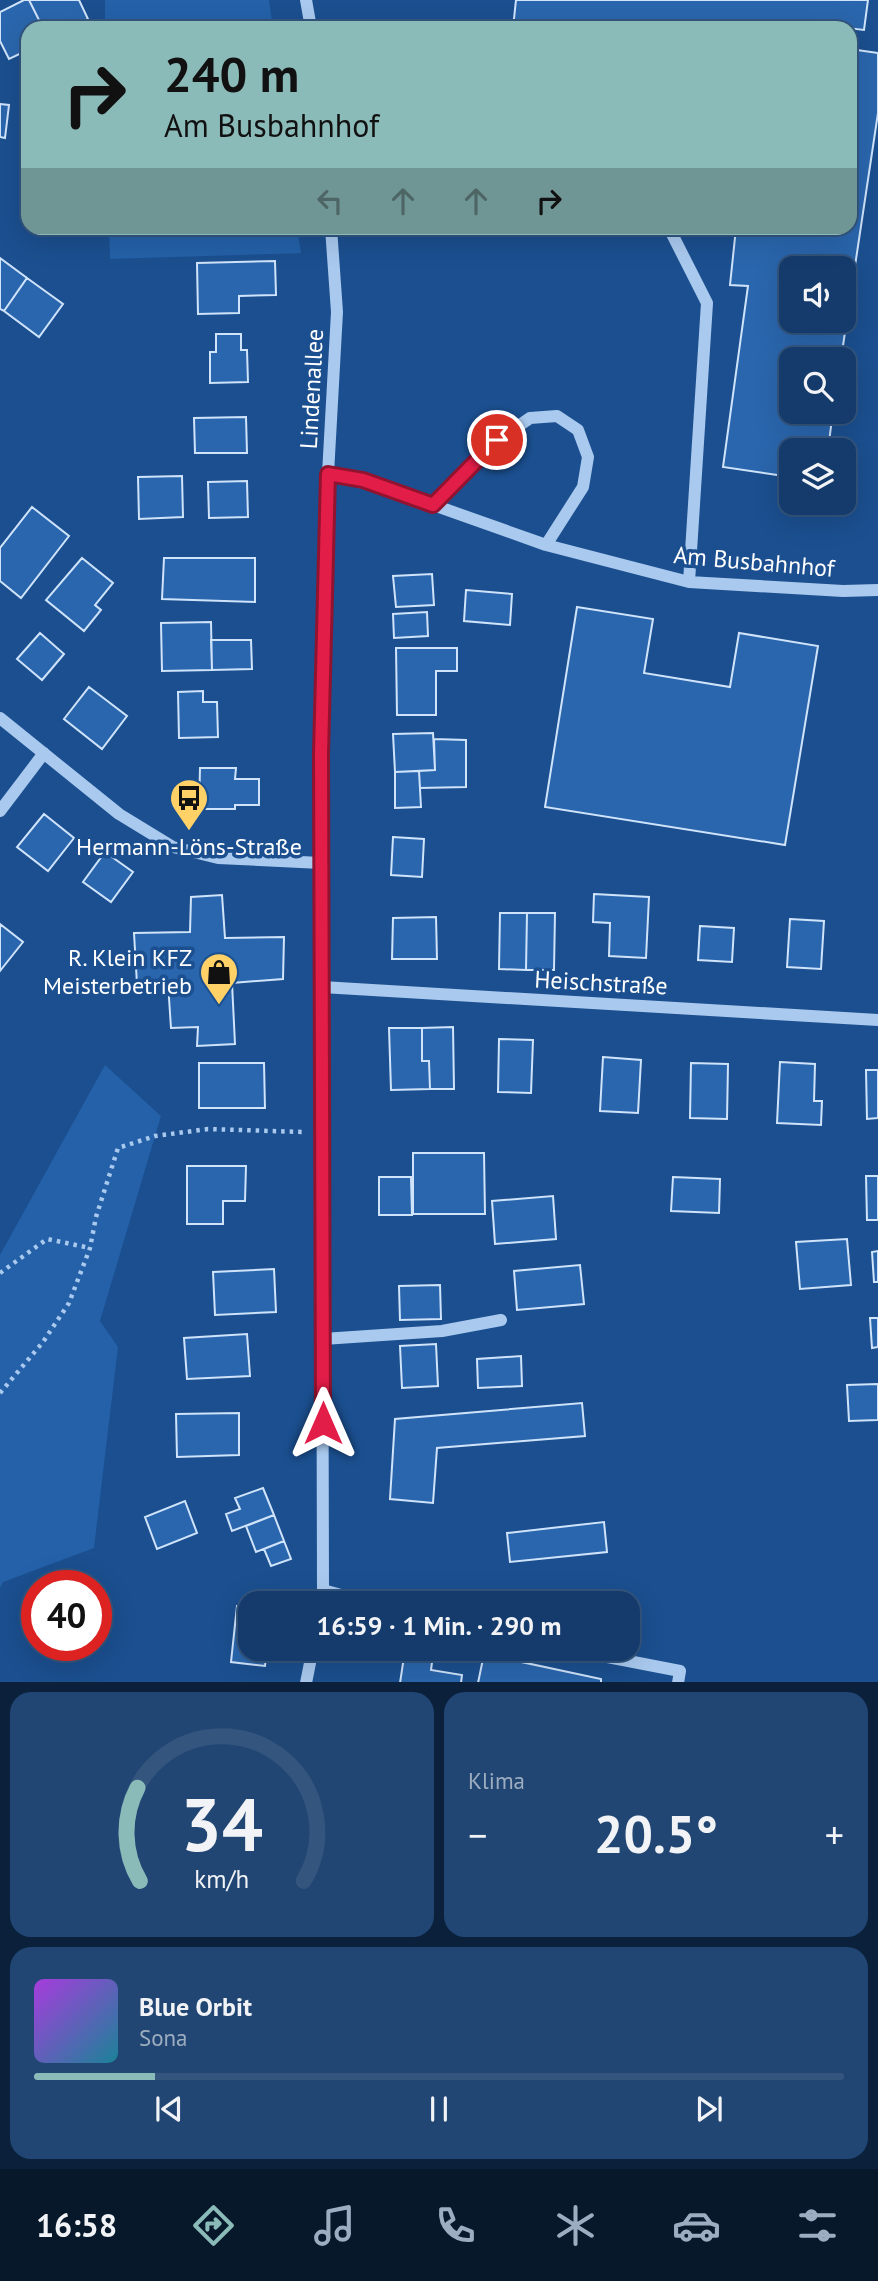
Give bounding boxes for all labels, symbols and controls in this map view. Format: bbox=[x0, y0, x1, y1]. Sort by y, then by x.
text: 240 m bbox=[164, 42, 299, 106]
icon: right bbox=[49, 49, 140, 140]
text: Am Busbahnhof bbox=[164, 104, 379, 146]
icon: left bbox=[311, 182, 349, 220]
icon: ahead bbox=[384, 182, 422, 220]
icon: ahead bbox=[457, 182, 495, 220]
icon: right bbox=[530, 182, 568, 220]
map controls bbox=[779, 256, 856, 515]
button: sound bbox=[779, 256, 856, 333]
street label: Lindenallee bbox=[293, 328, 330, 450]
button: search bbox=[779, 347, 856, 424]
pin bbox=[467, 410, 527, 470]
icon: arrive bbox=[478, 421, 516, 459]
button: layers bbox=[779, 438, 856, 515]
street label: Am Busbahnhof bbox=[672, 539, 837, 584]
bus stop icon: Hermann-Löns-Straße bbox=[168, 777, 210, 832]
place label: Hermann-Löns-Straße bbox=[76, 831, 302, 862]
place label: R. Klein KFZ Meisterbetrieb bbox=[43, 942, 192, 1001]
shop icon: R. Klein KFZ Meisterbetrieb bbox=[198, 951, 240, 1006]
street label: Heischstraße bbox=[534, 964, 669, 1001]
position arrow bbox=[286, 1386, 360, 1460]
speed limit sign: 40 bbox=[21, 1570, 112, 1661]
text: 16:59 · 1 Min. · 290 m bbox=[316, 1609, 562, 1642]
text: Klima bbox=[468, 1766, 525, 1795]
text: 34 bbox=[181, 1777, 263, 1871]
text: 20.5° bbox=[594, 1800, 718, 1867]
text: − bbox=[468, 1810, 487, 1859]
text: + bbox=[825, 1810, 844, 1859]
text: km/h bbox=[195, 1862, 249, 1894]
text: Blue Orbit bbox=[139, 1990, 252, 2023]
text: Sona bbox=[139, 2023, 188, 2052]
icon: previous bbox=[150, 2090, 188, 2128]
icon: pause bbox=[420, 2090, 458, 2128]
icon: next bbox=[690, 2090, 728, 2128]
icon: directions bbox=[189, 2201, 238, 2250]
icon: music bbox=[310, 2201, 359, 2250]
icon: phone bbox=[431, 2201, 480, 2250]
icon: climate bbox=[551, 2201, 600, 2250]
icon: car bbox=[672, 2201, 721, 2250]
icon: filters bbox=[793, 2201, 842, 2250]
text: 16:58 bbox=[36, 2204, 117, 2246]

